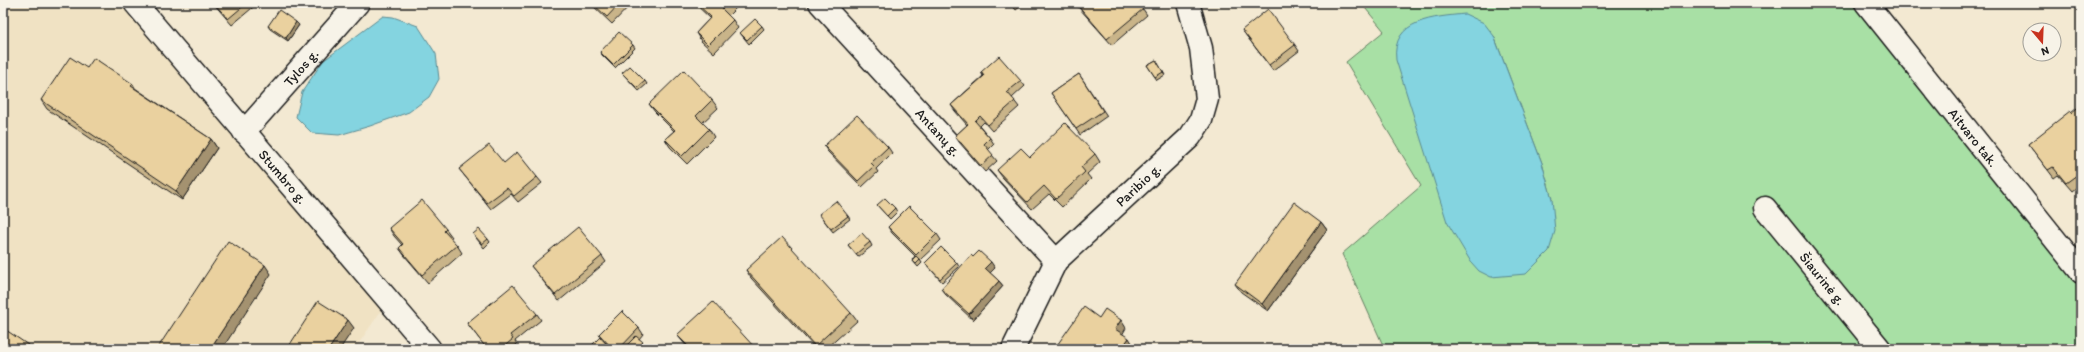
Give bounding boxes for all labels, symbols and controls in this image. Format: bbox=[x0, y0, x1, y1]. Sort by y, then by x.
north arrow bbox=[2022, 22, 2062, 62]
text: N bbox=[2039, 44, 2051, 58]
street label: Tylos g. bbox=[280, 45, 322, 90]
street label: Antanų g. bbox=[912, 105, 964, 160]
street label: Aitvaro tak. bbox=[1945, 105, 2002, 170]
street label: Stumbro g. bbox=[255, 146, 311, 207]
street label: Paribio g. bbox=[1112, 160, 1165, 210]
street label: Šiaurinė g. bbox=[1796, 249, 1849, 308]

